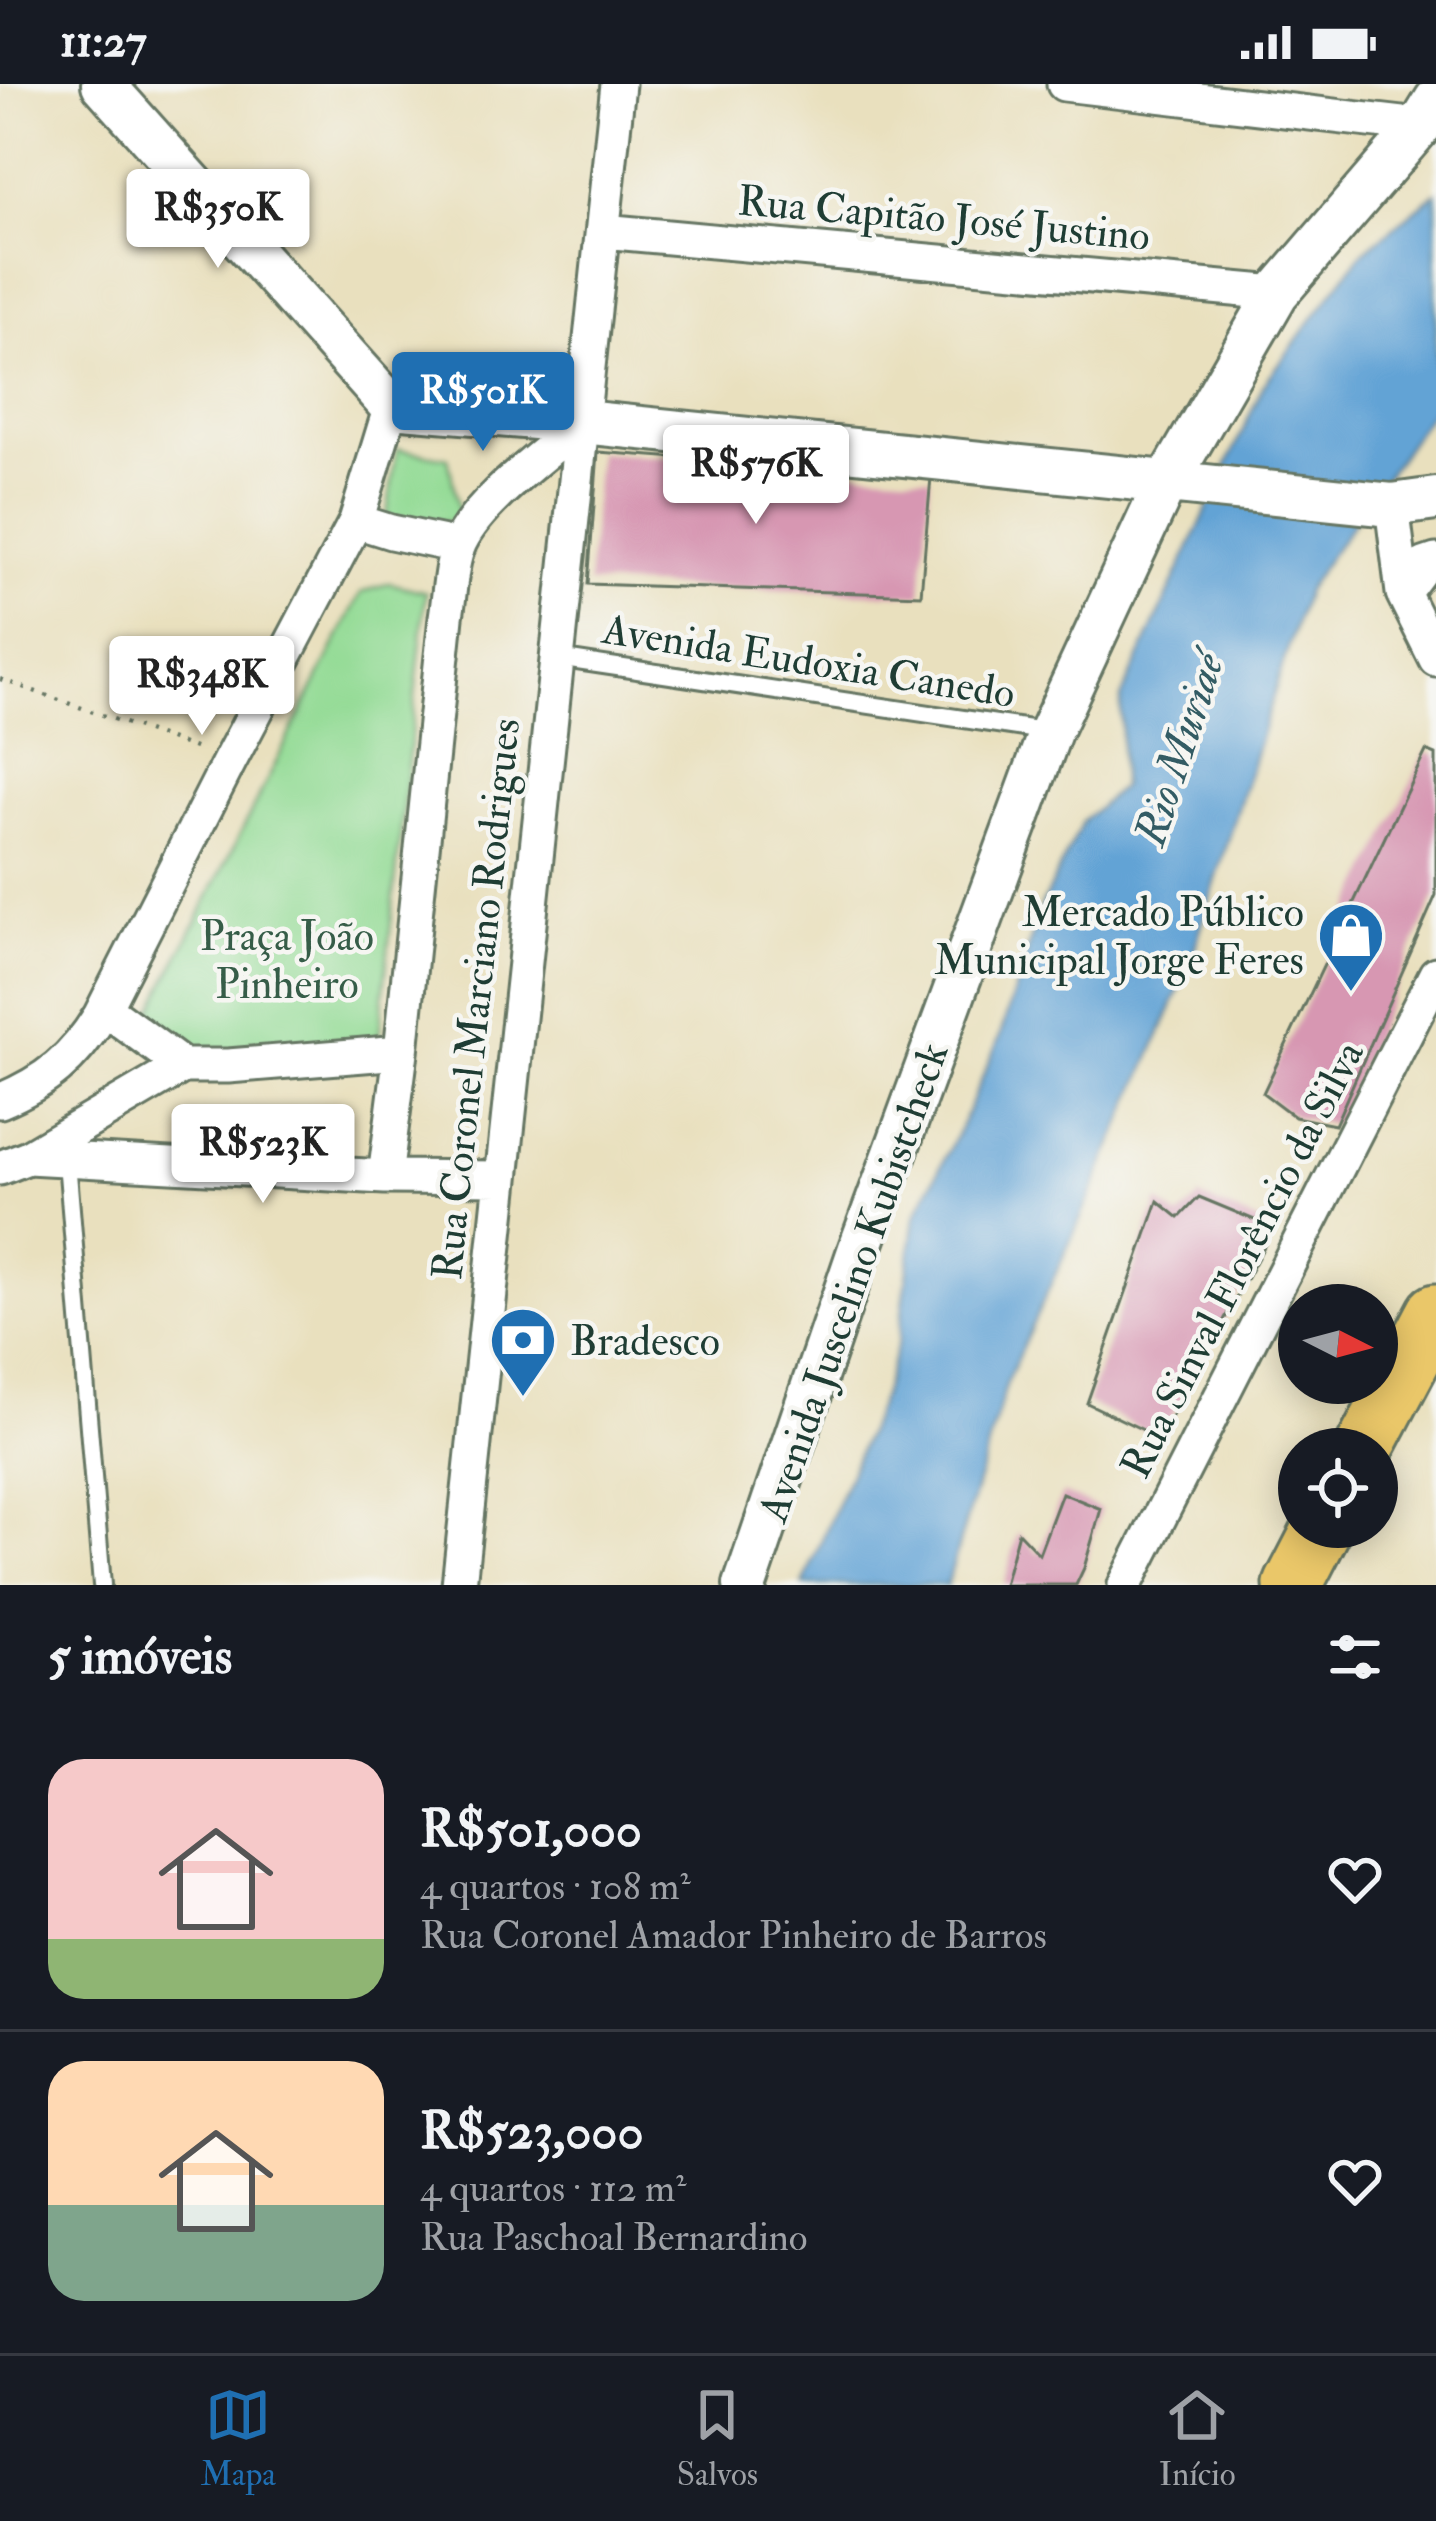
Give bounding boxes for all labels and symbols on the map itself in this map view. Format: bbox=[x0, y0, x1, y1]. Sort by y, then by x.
pin: R$350K bbox=[120, 169, 316, 271]
street label: Rua Capitão José Justino bbox=[736, 175, 1152, 263]
pin: R$501K bbox=[385, 352, 581, 454]
pin: R$576K bbox=[658, 425, 854, 527]
street label: Avenida Eudoxia Canedo bbox=[598, 604, 1019, 720]
pin: R$348K bbox=[104, 636, 300, 738]
water label: Rio Muriaé bbox=[1122, 640, 1239, 854]
street label: Rua Coronel Marciano Rodrigues bbox=[422, 716, 532, 1282]
place label: Mercado Público Municipal Jorge Feres bbox=[934, 887, 1304, 987]
shop icon: Mercado Público Municipal Jorge Feres bbox=[1316, 900, 1386, 994]
park label: Praça João Pinheiro bbox=[200, 911, 374, 1011]
street label: Rua Sinval Florêncio da Silva bbox=[1110, 1032, 1376, 1487]
street label: Avenida Juscelino Kubistcheck bbox=[747, 1036, 960, 1530]
pin: R$523K bbox=[165, 1104, 361, 1206]
north arrow bbox=[1278, 1284, 1398, 1404]
bank icon: Bradesco bbox=[488, 1305, 558, 1399]
place label: Bradesco bbox=[570, 1316, 720, 1368]

